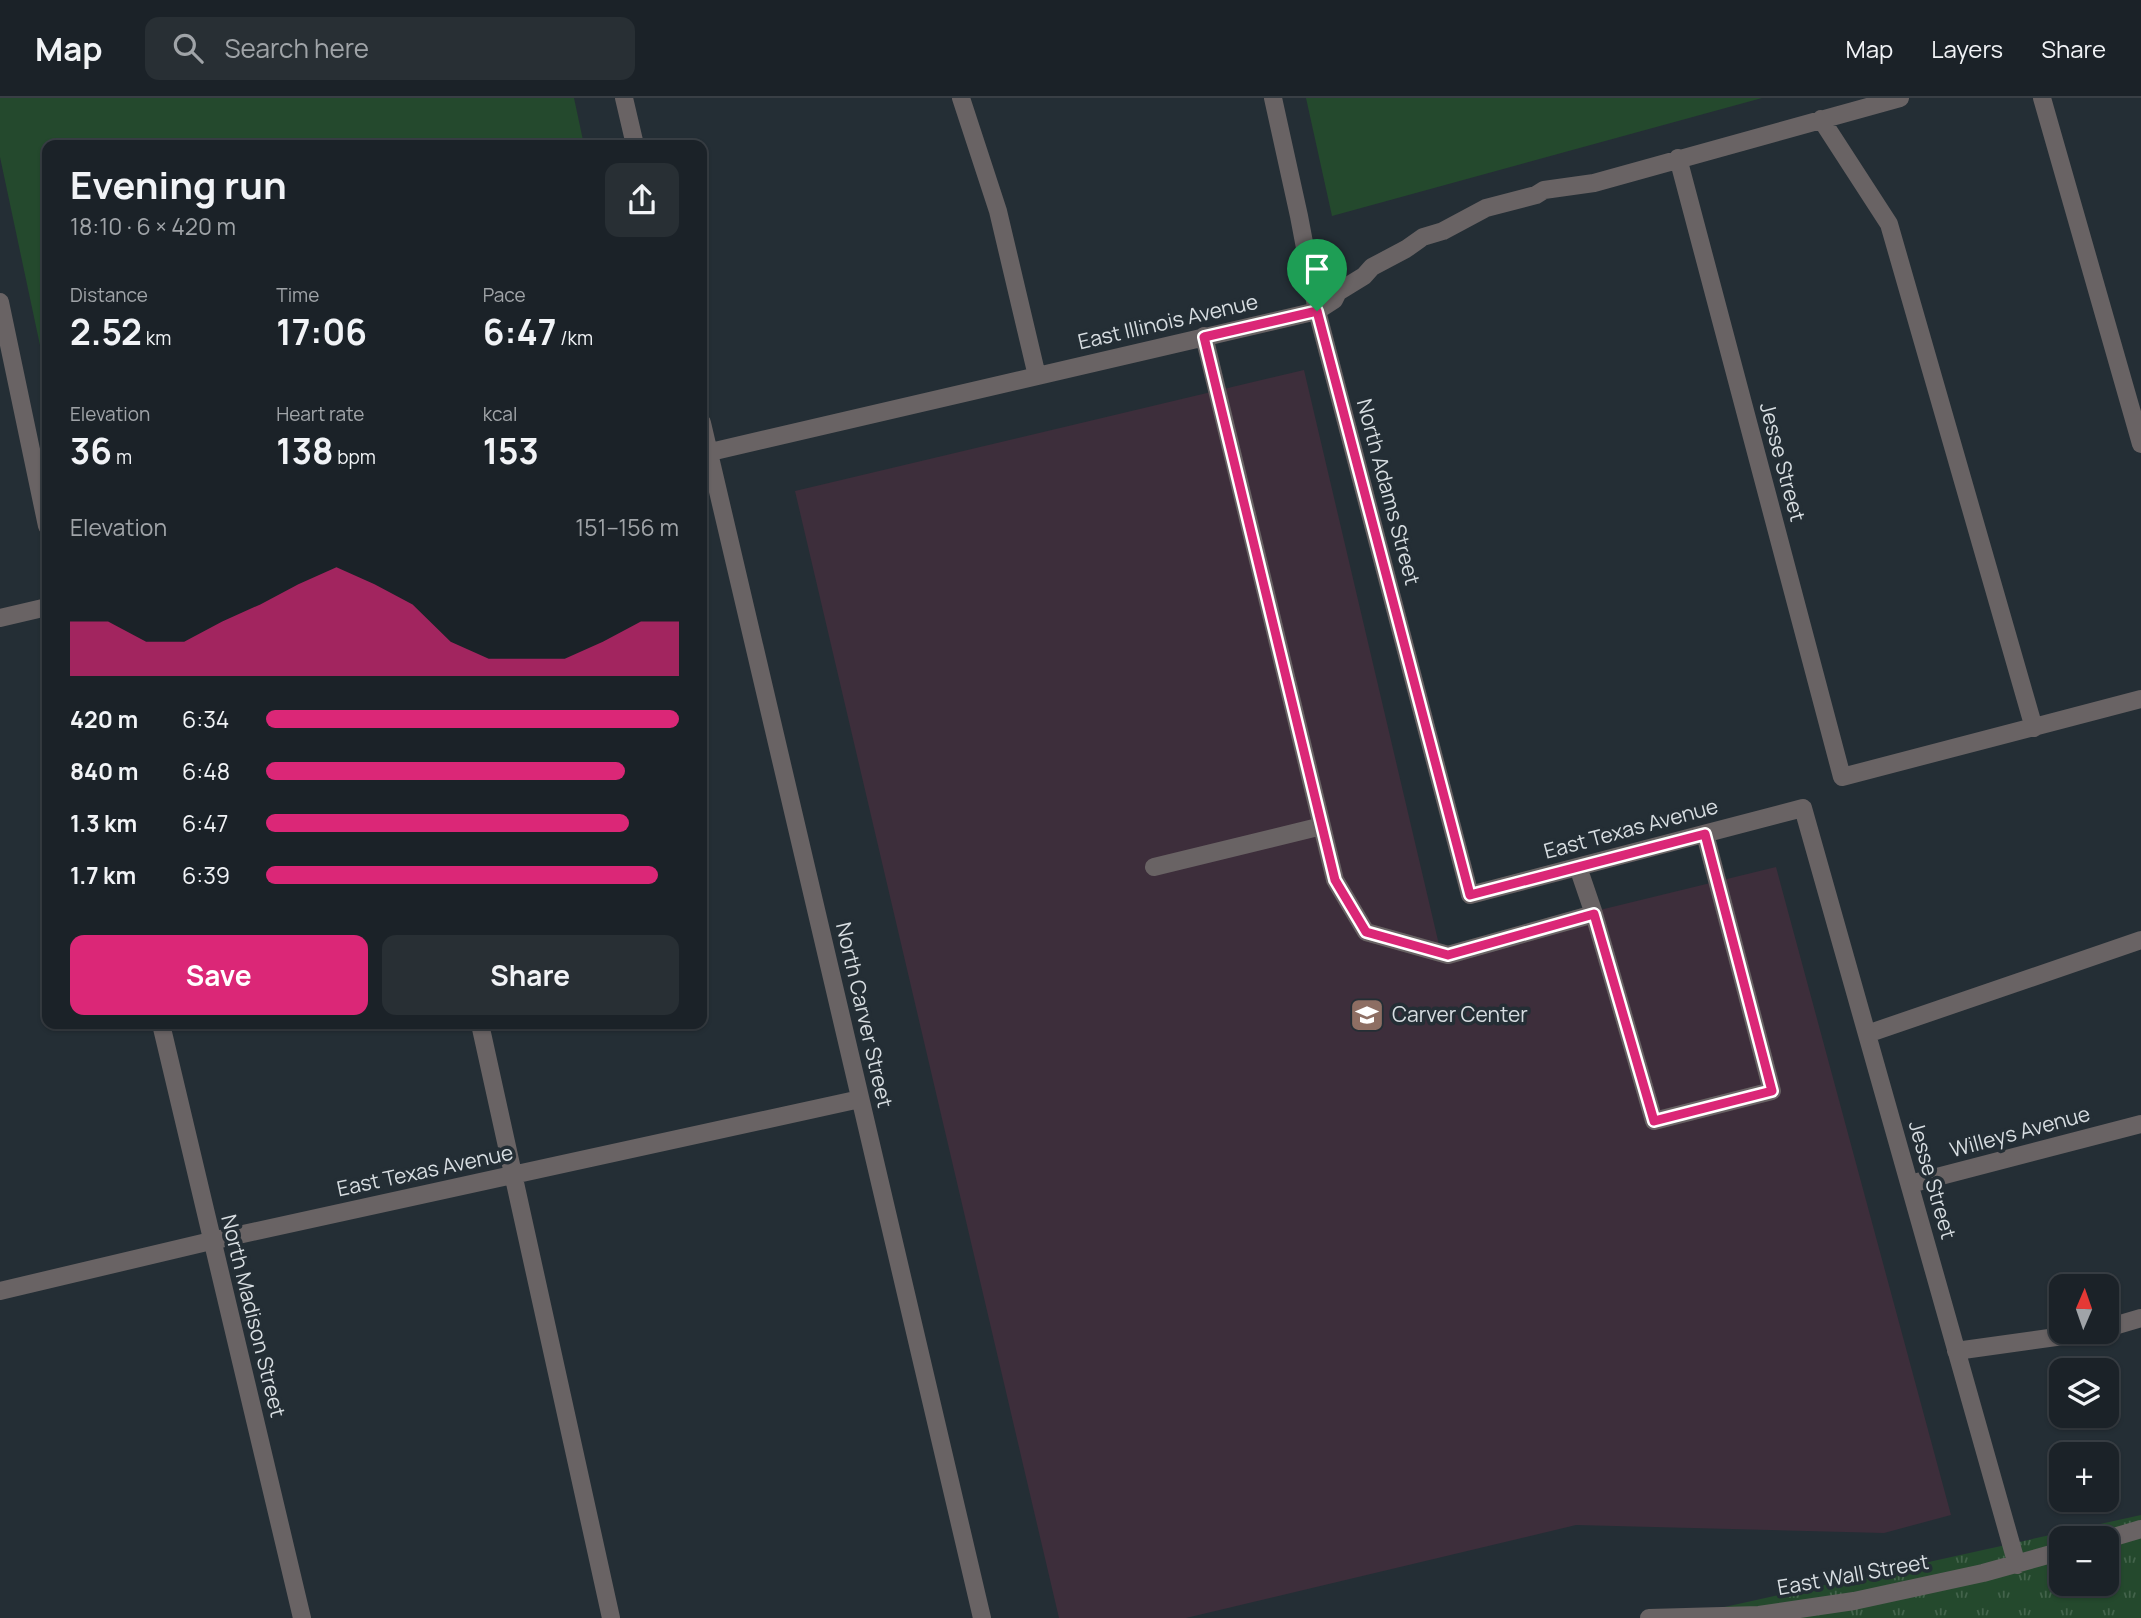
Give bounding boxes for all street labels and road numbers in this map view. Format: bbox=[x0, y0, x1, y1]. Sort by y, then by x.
street label: East Illinois Avenue bbox=[1075, 287, 1260, 355]
street label: North Adams Street bbox=[1351, 396, 1427, 588]
street label: Jesse Street bbox=[1754, 399, 1812, 524]
street label: East Texas Avenue bbox=[1540, 791, 1721, 865]
street label: North Carver Street bbox=[830, 919, 900, 1110]
street label: Willeys Avenue bbox=[1946, 1099, 2093, 1163]
street label: Jesse Street bbox=[1903, 1117, 1963, 1242]
street label: East Texas Avenue bbox=[334, 1138, 515, 1202]
street label: North Madison Street bbox=[215, 1211, 293, 1420]
street label: East Wall Street bbox=[1775, 1547, 1931, 1601]

